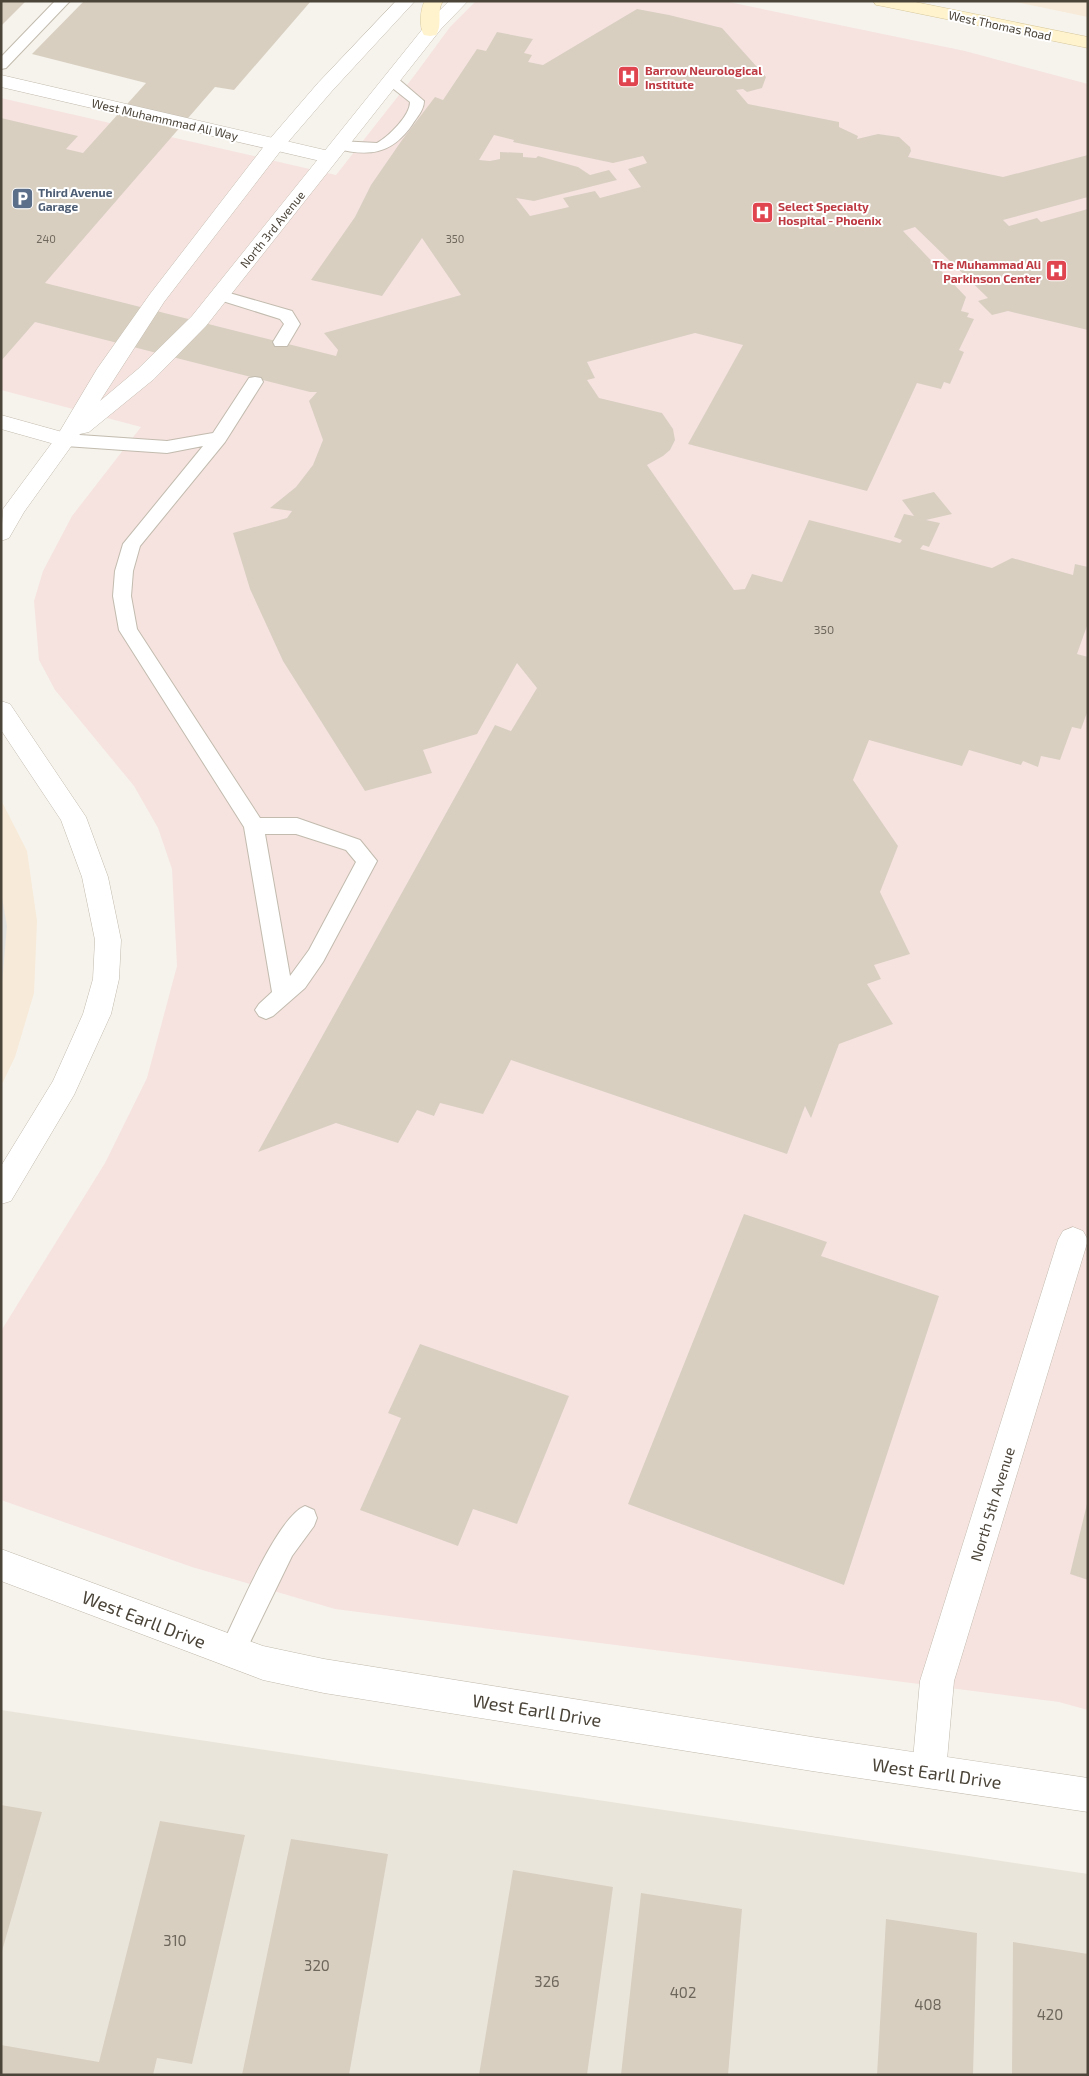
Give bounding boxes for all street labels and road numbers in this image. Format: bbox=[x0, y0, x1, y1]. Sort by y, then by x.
street label: West Thomas Road bbox=[947, 7, 1053, 43]
street label: West Muhammmad Ali Way bbox=[90, 95, 240, 143]
street label: North 3rd Avenue bbox=[237, 188, 307, 270]
street label: North 5th Avenue bbox=[966, 1445, 1018, 1563]
street label: West Earll Drive bbox=[79, 1585, 209, 1653]
street label: West Earll Drive bbox=[471, 1689, 603, 1731]
street label: West Earll Drive bbox=[871, 1753, 1003, 1793]

